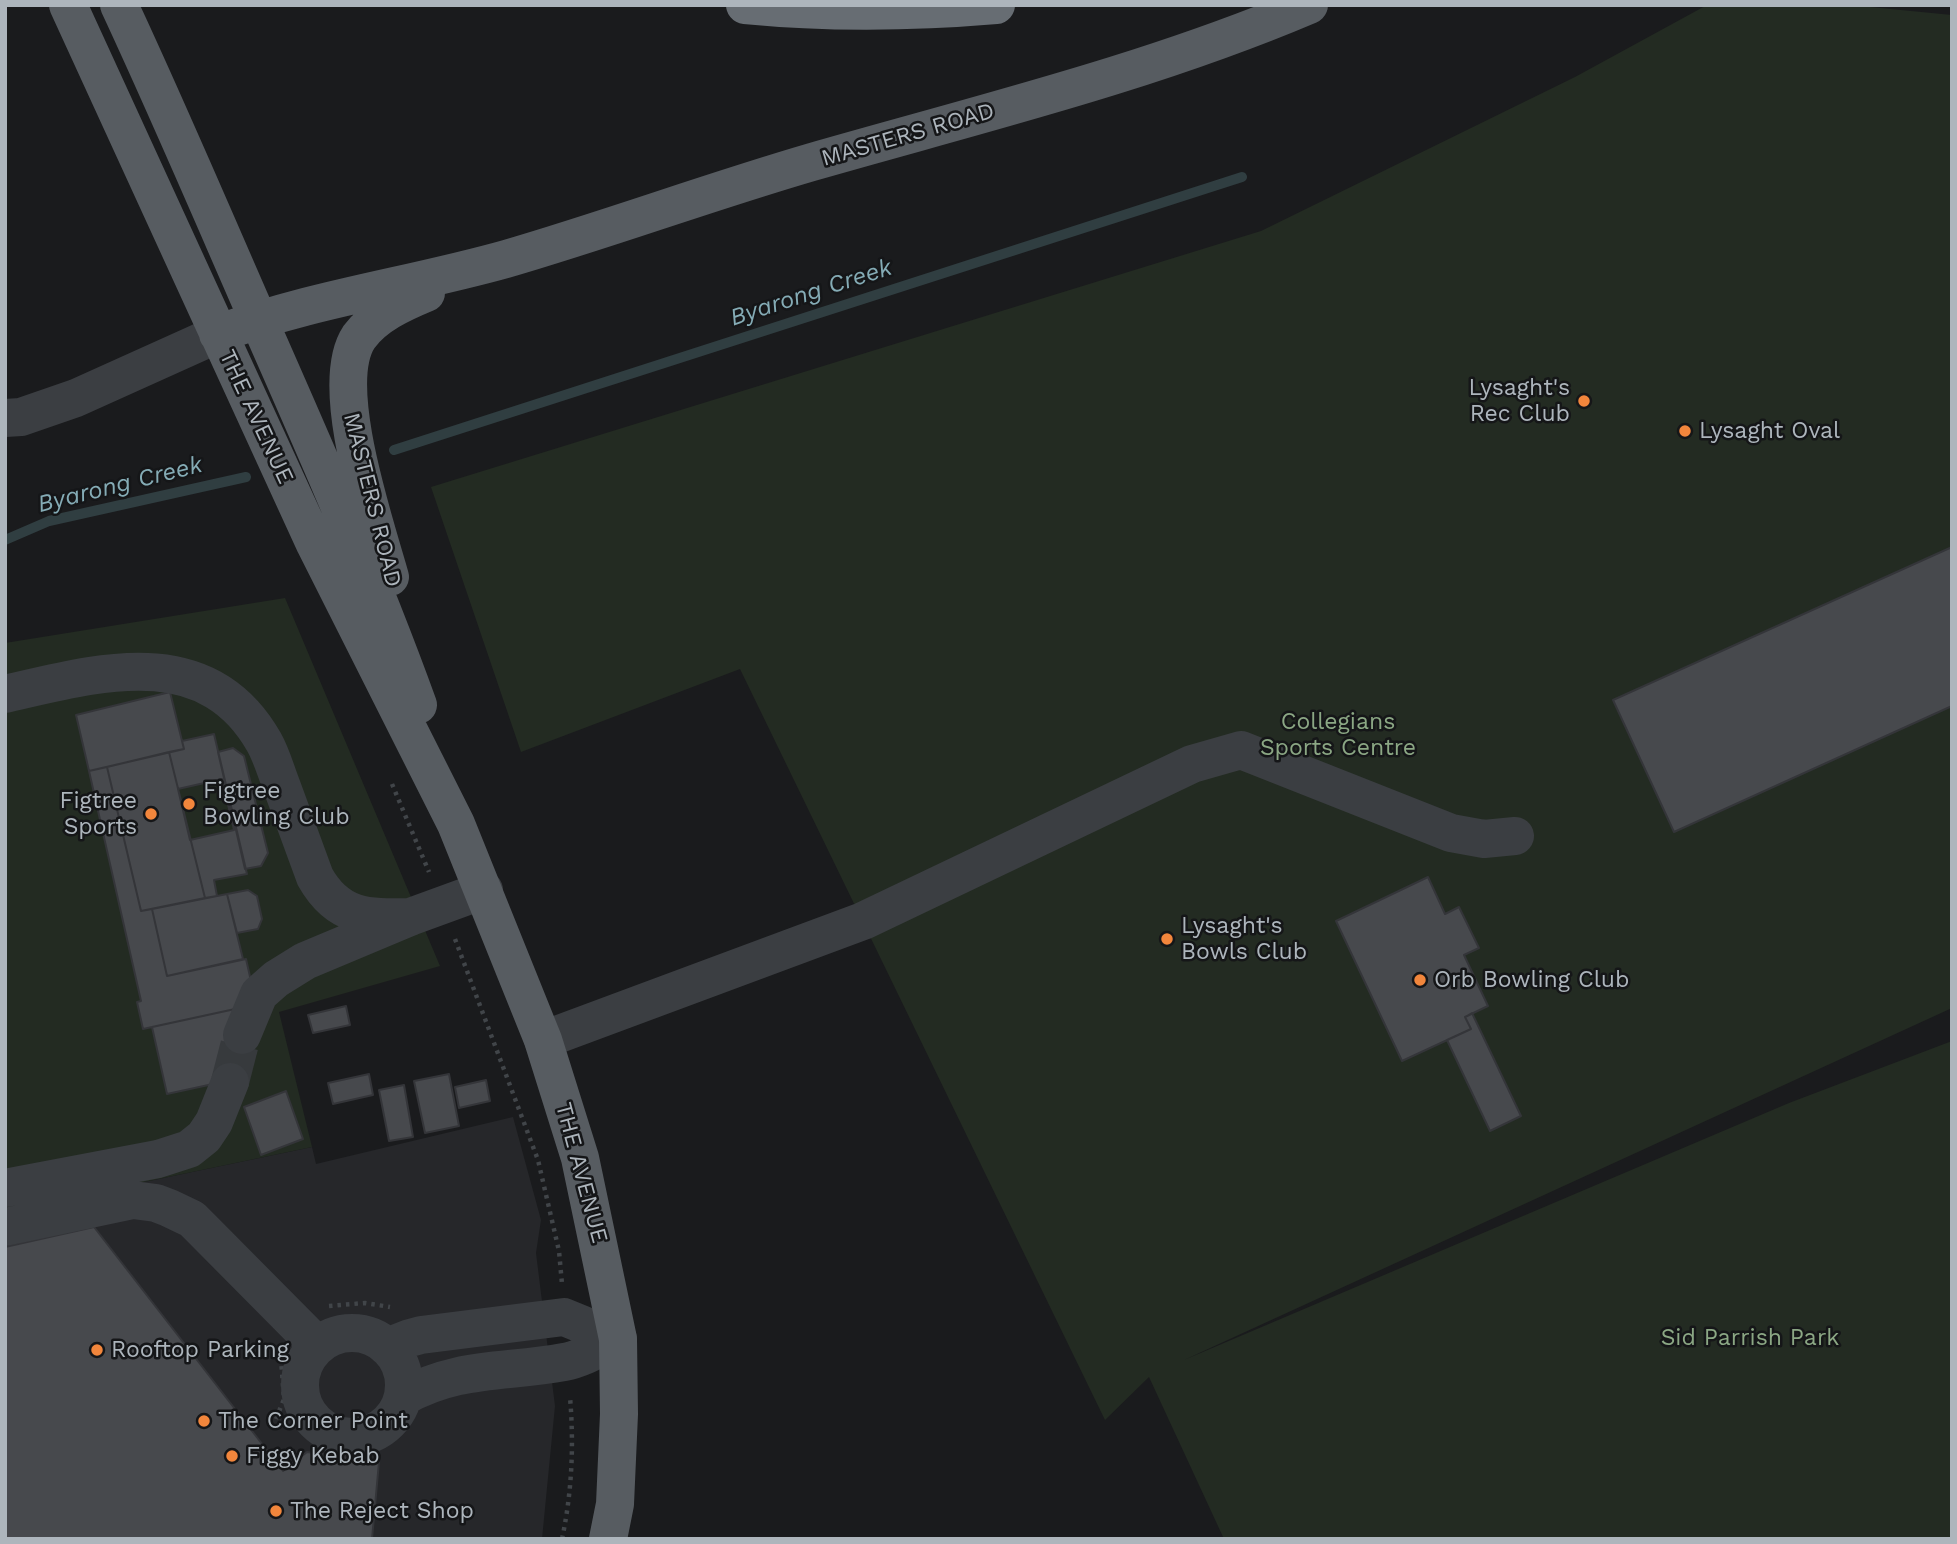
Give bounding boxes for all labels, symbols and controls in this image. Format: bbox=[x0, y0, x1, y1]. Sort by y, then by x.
street label: MASTERS ROAD bbox=[818, 97, 998, 173]
water label: Byarong Creek bbox=[726, 253, 896, 333]
street label: THE AVENUE bbox=[213, 346, 299, 488]
place label: Lysaght's Rec Club bbox=[1468, 374, 1570, 428]
marker: Lysaght's Rec Club bbox=[1576, 393, 1592, 409]
street label: MASTERS ROAD bbox=[337, 410, 407, 590]
place label: Lysaght Oval bbox=[1699, 417, 1840, 445]
marker: Lysaght Oval bbox=[1677, 423, 1693, 439]
water label: Byarong Creek bbox=[35, 451, 205, 519]
park label: Collegians Sports Centre bbox=[1260, 708, 1416, 762]
place label: Figtree Bowling Club bbox=[203, 777, 350, 831]
place label: Figtree Sports bbox=[59, 787, 137, 841]
marker: Figtree Bowling Club bbox=[181, 796, 197, 812]
marker: Figtree Sports bbox=[143, 806, 159, 822]
place label: Lysaght's Bowls Club bbox=[1181, 912, 1307, 966]
marker: Lysaght's Bowls Club bbox=[1159, 931, 1175, 947]
place label: Orb Bowling Club bbox=[1434, 966, 1629, 994]
marker: Orb Bowling Club bbox=[1412, 972, 1428, 988]
street label: THE AVENUE bbox=[549, 1100, 613, 1246]
park label: Sid Parrish Park bbox=[1661, 1324, 1839, 1352]
place label: Rooftop Parking bbox=[111, 1336, 289, 1364]
marker: Rooftop Parking bbox=[89, 1342, 105, 1358]
place label: The Corner Point bbox=[218, 1407, 408, 1435]
marker: The Corner Point bbox=[196, 1413, 212, 1429]
place label: Figgy Kebab bbox=[246, 1442, 380, 1470]
marker: Figgy Kebab bbox=[224, 1448, 240, 1464]
place label: The Reject Shop bbox=[290, 1497, 474, 1525]
marker: The Reject Shop bbox=[268, 1503, 284, 1519]

